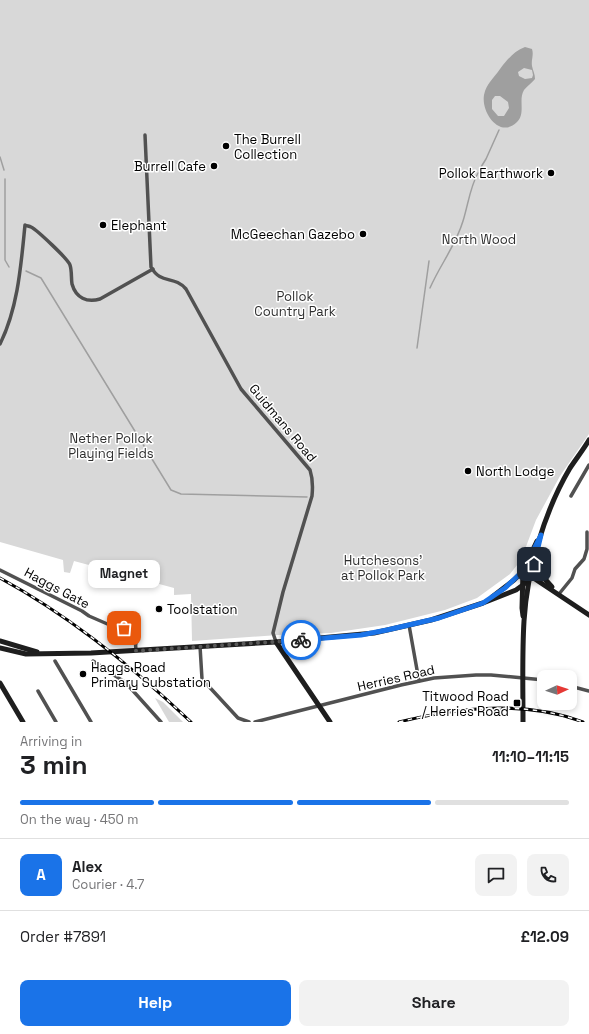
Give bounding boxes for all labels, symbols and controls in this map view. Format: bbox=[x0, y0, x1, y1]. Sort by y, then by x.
place label: The Burrell Collection bbox=[234, 131, 301, 163]
marker: The Burrell Collection bbox=[221, 141, 231, 151]
place label: Burrell Cafe bbox=[134, 158, 206, 175]
marker: Burrell Cafe bbox=[209, 161, 219, 171]
place label: Pollok Earthwork bbox=[439, 165, 543, 182]
marker: Pollok Earthwork bbox=[546, 168, 556, 178]
place label: Elephant bbox=[111, 217, 167, 234]
marker: Elephant bbox=[98, 220, 108, 230]
place label: McGeechan Gazebo bbox=[231, 226, 355, 243]
marker: McGeechan Gazebo bbox=[358, 229, 368, 239]
park label: North Wood bbox=[442, 231, 516, 248]
park label: Pollok Country Park bbox=[254, 288, 336, 320]
street label: Guidmans Road bbox=[245, 380, 321, 466]
park label: Nether Pollok Playing Fields bbox=[68, 430, 154, 462]
place label: North Lodge bbox=[476, 463, 554, 480]
marker: North Lodge bbox=[463, 466, 473, 476]
pin bbox=[517, 547, 551, 581]
park label: Hutchesons’ at Pollok Park bbox=[341, 552, 425, 584]
icon: home bbox=[523, 553, 545, 575]
callout: Magnet bbox=[88, 560, 160, 588]
street label: Haggs Gate bbox=[21, 564, 93, 612]
text: Magnet bbox=[100, 565, 148, 582]
place label: Toolstation bbox=[167, 601, 237, 618]
marker: Toolstation bbox=[154, 604, 164, 614]
pin bbox=[107, 611, 141, 645]
icon: bag bbox=[113, 617, 135, 639]
courier bbox=[281, 620, 321, 660]
icon: bike bbox=[290, 629, 312, 651]
place label: Haggs Road Primary Substation bbox=[91, 659, 211, 691]
street label: Herries Road bbox=[356, 661, 436, 695]
marker: Haggs Road Primary Substation bbox=[78, 669, 88, 679]
north arrow bbox=[537, 670, 577, 710]
map controls bbox=[537, 670, 577, 710]
place label: Titwood Road / Herries Road bbox=[422, 688, 509, 720]
marker: Titwood Road / Herries Road bbox=[512, 698, 522, 708]
text: Arriving in bbox=[20, 733, 82, 750]
text: 11:10–11:15 bbox=[492, 747, 569, 766]
text: 3 min bbox=[20, 748, 88, 782]
text: On the way · 450 m bbox=[20, 811, 138, 828]
button: chat bbox=[475, 854, 517, 896]
button: phone bbox=[527, 854, 569, 896]
text: Alex bbox=[72, 857, 103, 876]
text: A bbox=[36, 865, 46, 884]
text: Courier · 4.7 bbox=[72, 876, 144, 893]
text: Order #7891 bbox=[20, 927, 106, 946]
text: £12.09 bbox=[520, 927, 569, 946]
button: Help bbox=[20, 980, 291, 1026]
button: Share bbox=[299, 980, 569, 1026]

